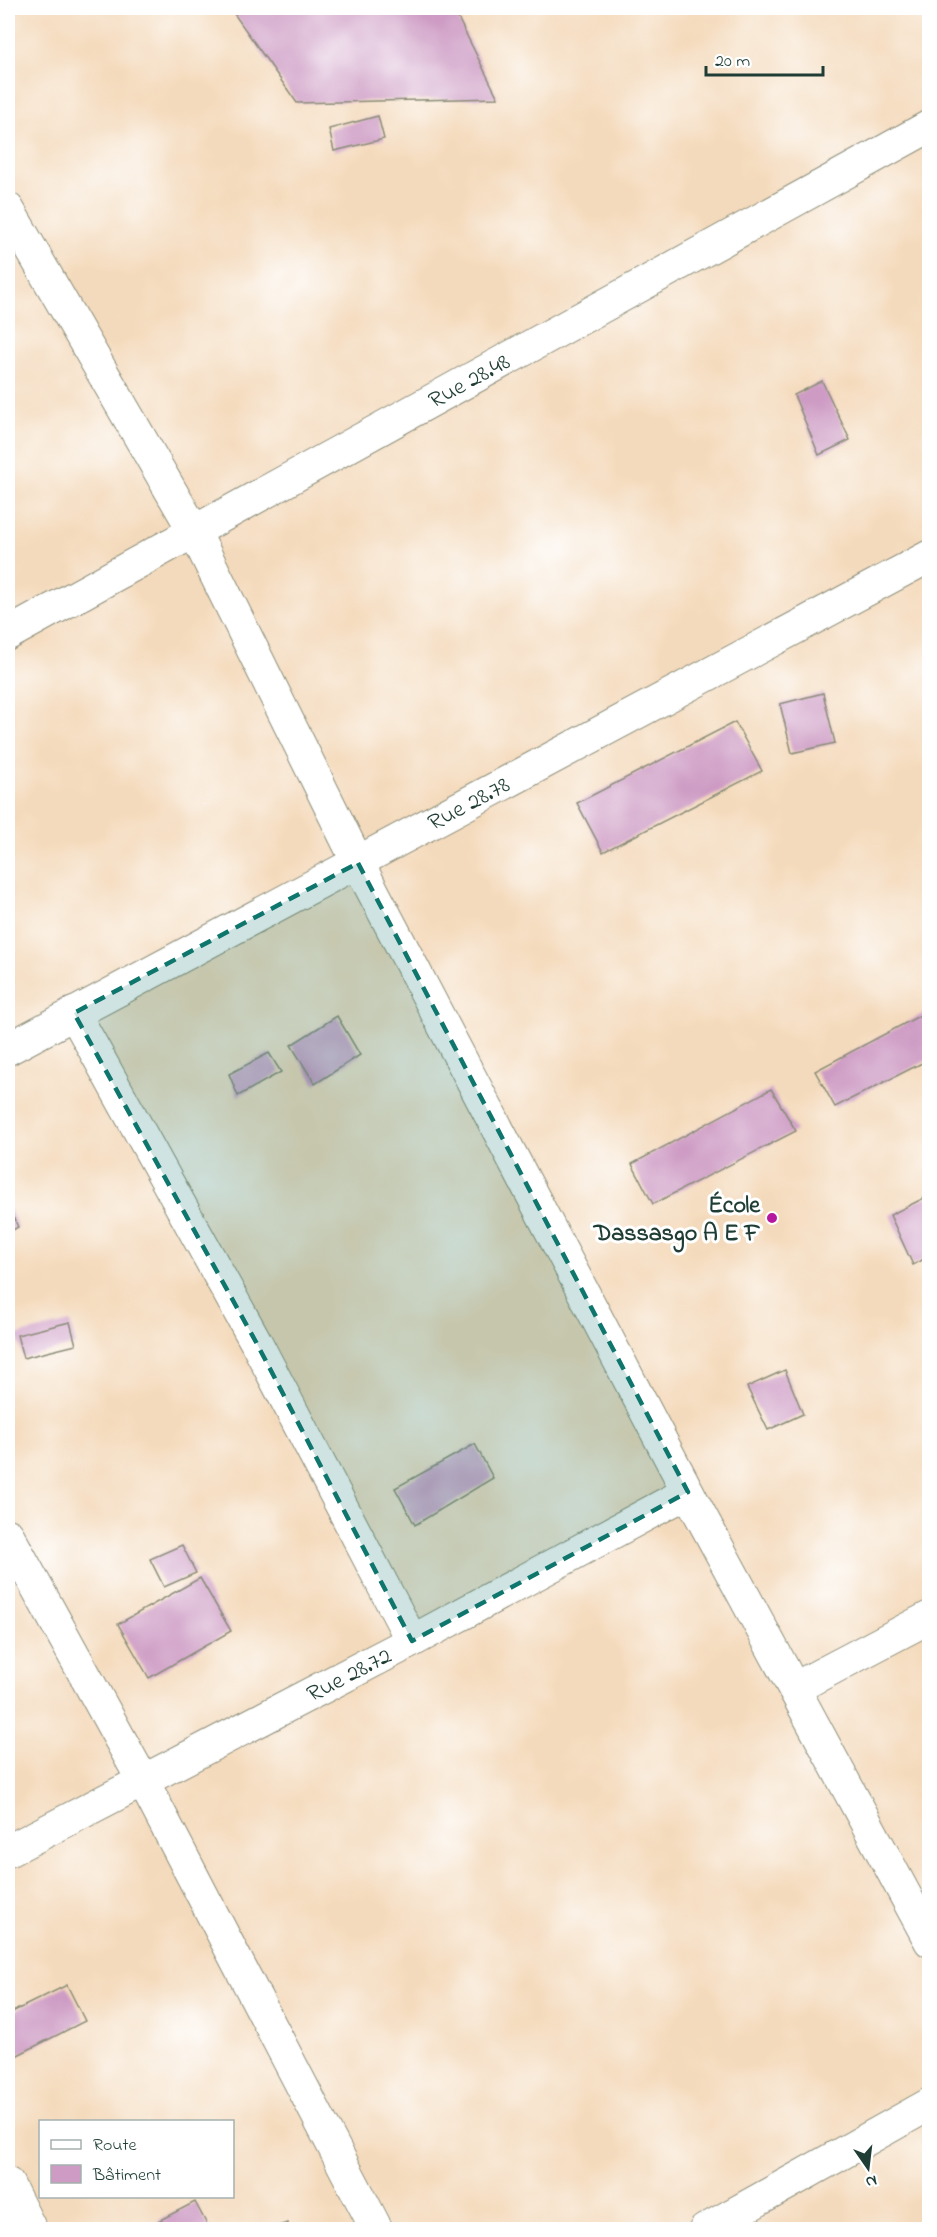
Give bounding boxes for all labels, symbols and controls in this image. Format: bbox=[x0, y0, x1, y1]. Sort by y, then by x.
scale bar bbox=[706, 39, 823, 77]
text: 20 m bbox=[715, 49, 750, 75]
street label: Rue 28.48 bbox=[423, 346, 517, 419]
street label: Rue 28.78 bbox=[422, 769, 517, 841]
place label: École Dassasgo A E F bbox=[593, 1189, 761, 1253]
marker: École Dassasgo A E F bbox=[765, 1211, 779, 1225]
street label: Rue 28.72 bbox=[301, 1639, 399, 1713]
legend bbox=[39, 2120, 234, 2198]
text: Route bbox=[93, 2133, 138, 2159]
north arrow bbox=[838, 2138, 898, 2198]
text: Bâtiment bbox=[92, 2163, 161, 2189]
text: N bbox=[863, 2168, 879, 2194]

